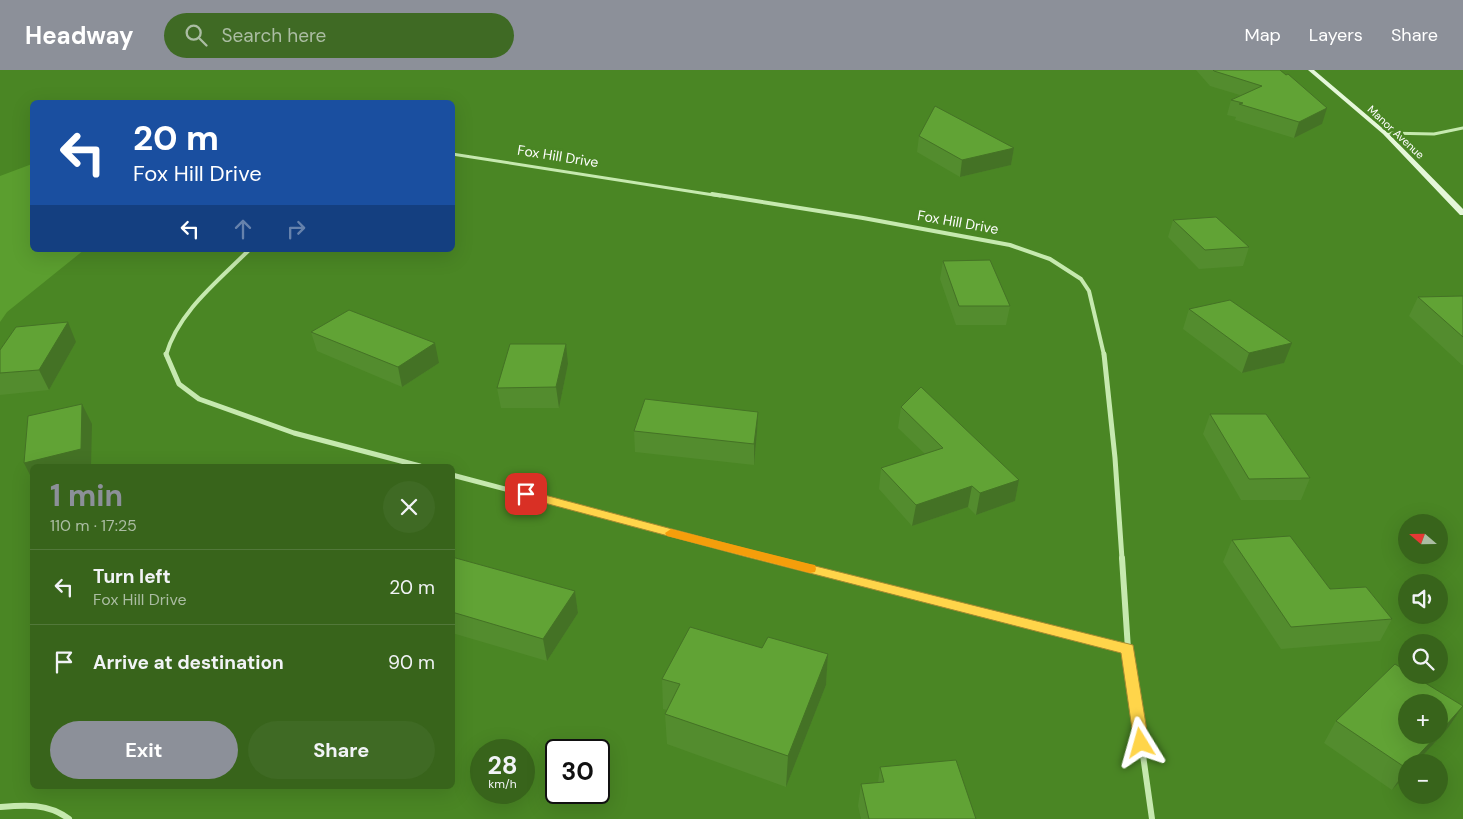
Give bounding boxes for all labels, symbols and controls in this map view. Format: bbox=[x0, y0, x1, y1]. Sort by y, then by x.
search box bbox=[164, 13, 514, 58]
text: Headway bbox=[25, 20, 134, 51]
icon: search bbox=[182, 21, 210, 49]
text: Search here bbox=[222, 23, 326, 48]
text: Map bbox=[1245, 23, 1281, 47]
text: Layers bbox=[1309, 23, 1363, 47]
text: Share bbox=[1391, 23, 1438, 47]
street label: Manor Avenue bbox=[1365, 102, 1427, 162]
text: 20 m bbox=[133, 115, 219, 161]
icon: left bbox=[50, 120, 115, 185]
street label: Fox Hill Drive bbox=[516, 141, 600, 171]
text: Fox Hill Drive bbox=[133, 159, 262, 188]
street label: Fox Hill Drive bbox=[916, 206, 1000, 238]
icon: left bbox=[176, 215, 204, 243]
icon: ahead bbox=[229, 215, 257, 243]
icon: right bbox=[282, 215, 310, 243]
pin bbox=[505, 473, 547, 515]
text: 1 min bbox=[50, 476, 123, 515]
icon: arrive bbox=[512, 480, 540, 508]
button: close bbox=[383, 481, 435, 533]
north arrow bbox=[1398, 514, 1448, 564]
map controls bbox=[1398, 514, 1448, 804]
text: 110 m · 17:25 bbox=[50, 515, 137, 536]
text: Turn left bbox=[93, 564, 171, 589]
icon: left bbox=[50, 573, 78, 601]
button: sound bbox=[1398, 574, 1448, 624]
text: 20 m bbox=[389, 575, 435, 600]
text: Fox Hill Drive bbox=[93, 589, 187, 610]
button: search bbox=[1398, 634, 1448, 684]
icon: arrive bbox=[50, 648, 78, 676]
text: Arrive at destination bbox=[93, 650, 284, 675]
text: 90 m bbox=[388, 650, 435, 675]
button: + bbox=[1398, 694, 1448, 744]
position arrow bbox=[1114, 716, 1166, 768]
button: Exit bbox=[50, 721, 238, 779]
button: Share bbox=[248, 721, 435, 779]
speed limit sign: 30 bbox=[545, 739, 610, 804]
text: 28 bbox=[487, 749, 518, 782]
button: − bbox=[1398, 754, 1448, 804]
text: km/h bbox=[488, 776, 517, 792]

